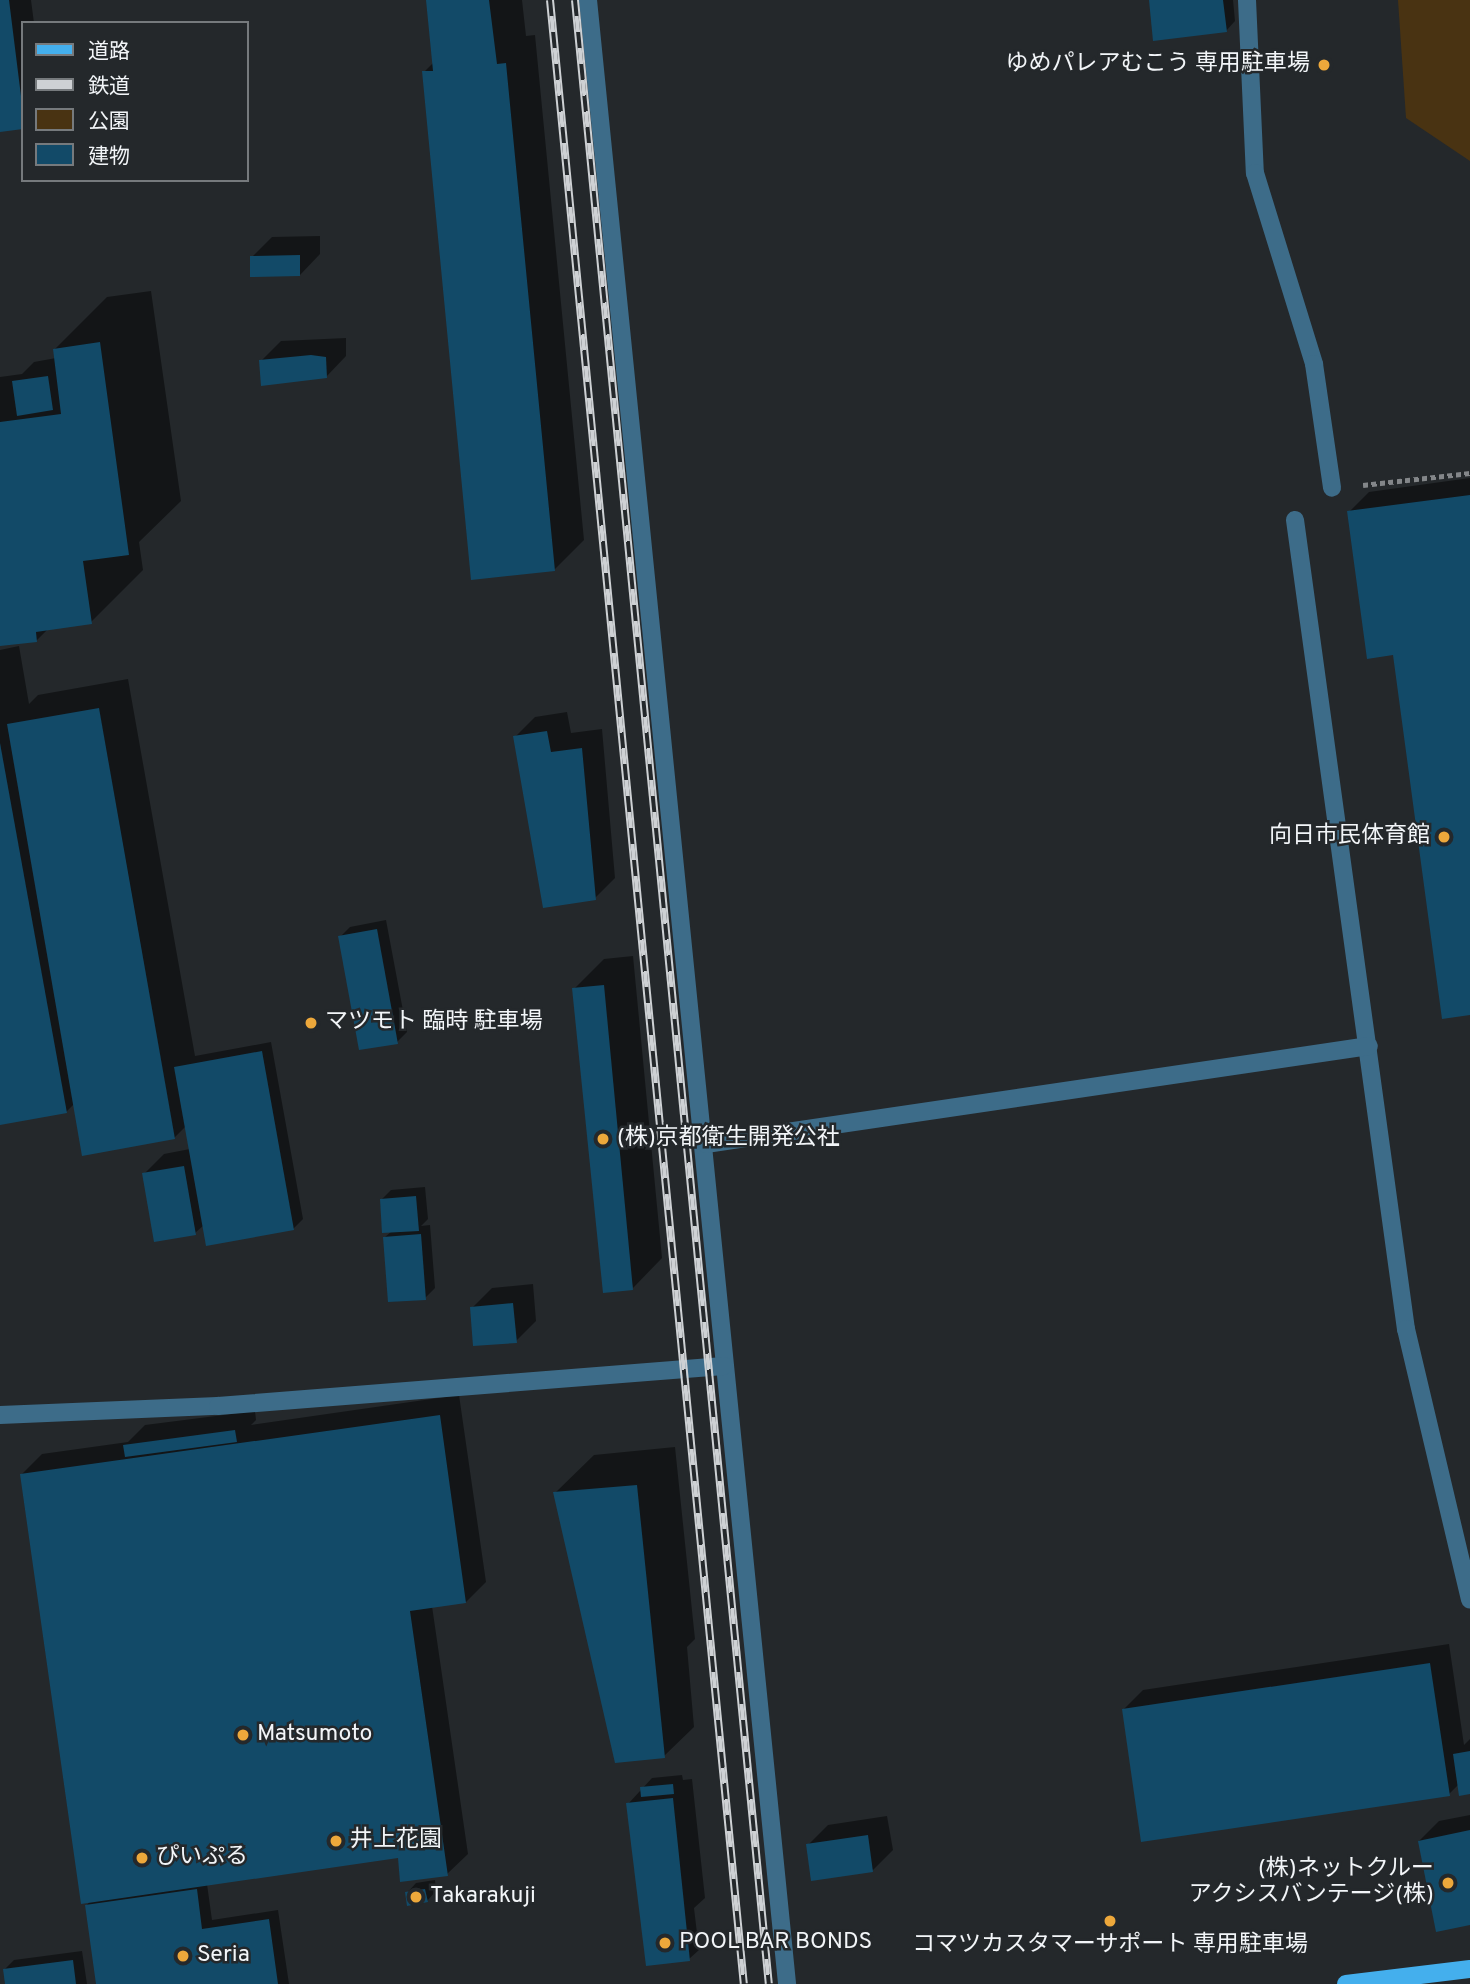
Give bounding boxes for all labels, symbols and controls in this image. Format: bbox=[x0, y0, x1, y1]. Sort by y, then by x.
legend bbox=[21, 21, 248, 182]
text: 道路 bbox=[88, 39, 130, 66]
place label: ゆめパレアむこう 専用駐車場 bbox=[1006, 51, 1310, 79]
marker: ゆめパレアむこう 専用駐車場 bbox=[1316, 57, 1332, 73]
text: 鉄道 bbox=[88, 74, 130, 101]
text: 公園 bbox=[88, 109, 130, 136]
text: 建物 bbox=[88, 144, 130, 171]
place label: 向日市民体育館 bbox=[1269, 823, 1430, 851]
marker: 向日市民体育館 bbox=[1436, 829, 1452, 845]
place label: マツモト 臨時 駐車場 bbox=[325, 1009, 543, 1037]
marker: マツモト 臨時 駐車場 bbox=[303, 1015, 319, 1031]
place label: (株)京都衛生開発公社 bbox=[617, 1125, 840, 1153]
marker: (株)京都衛生開発公社 bbox=[595, 1131, 611, 1147]
place label: Matsumoto bbox=[257, 1721, 372, 1749]
marker: Matsumoto bbox=[235, 1727, 251, 1743]
place label: 井上花園 bbox=[350, 1827, 442, 1855]
marker: 井上花園 bbox=[328, 1833, 344, 1849]
place label: ぴいぷる bbox=[156, 1844, 248, 1872]
marker: ぴいぷる bbox=[134, 1850, 150, 1866]
place label: (株)ネットクルー アクシスバンテージ(株) bbox=[1188, 1856, 1434, 1910]
marker: (株)ネットクルー アクシスバンテージ(株) bbox=[1440, 1875, 1456, 1891]
place label: Takarakuji bbox=[430, 1883, 536, 1911]
marker: Takarakuji bbox=[408, 1889, 424, 1905]
marker: コマツカスタマーサポート 専用駐車場 bbox=[1102, 1913, 1118, 1929]
place label: POOL BAR BONDS bbox=[679, 1929, 873, 1957]
place label: コマツカスタマーサポート 専用駐車場 bbox=[912, 1932, 1308, 1960]
marker: POOL BAR BONDS bbox=[657, 1935, 673, 1951]
place label: Seria bbox=[197, 1942, 250, 1970]
marker: Seria bbox=[175, 1948, 191, 1964]

